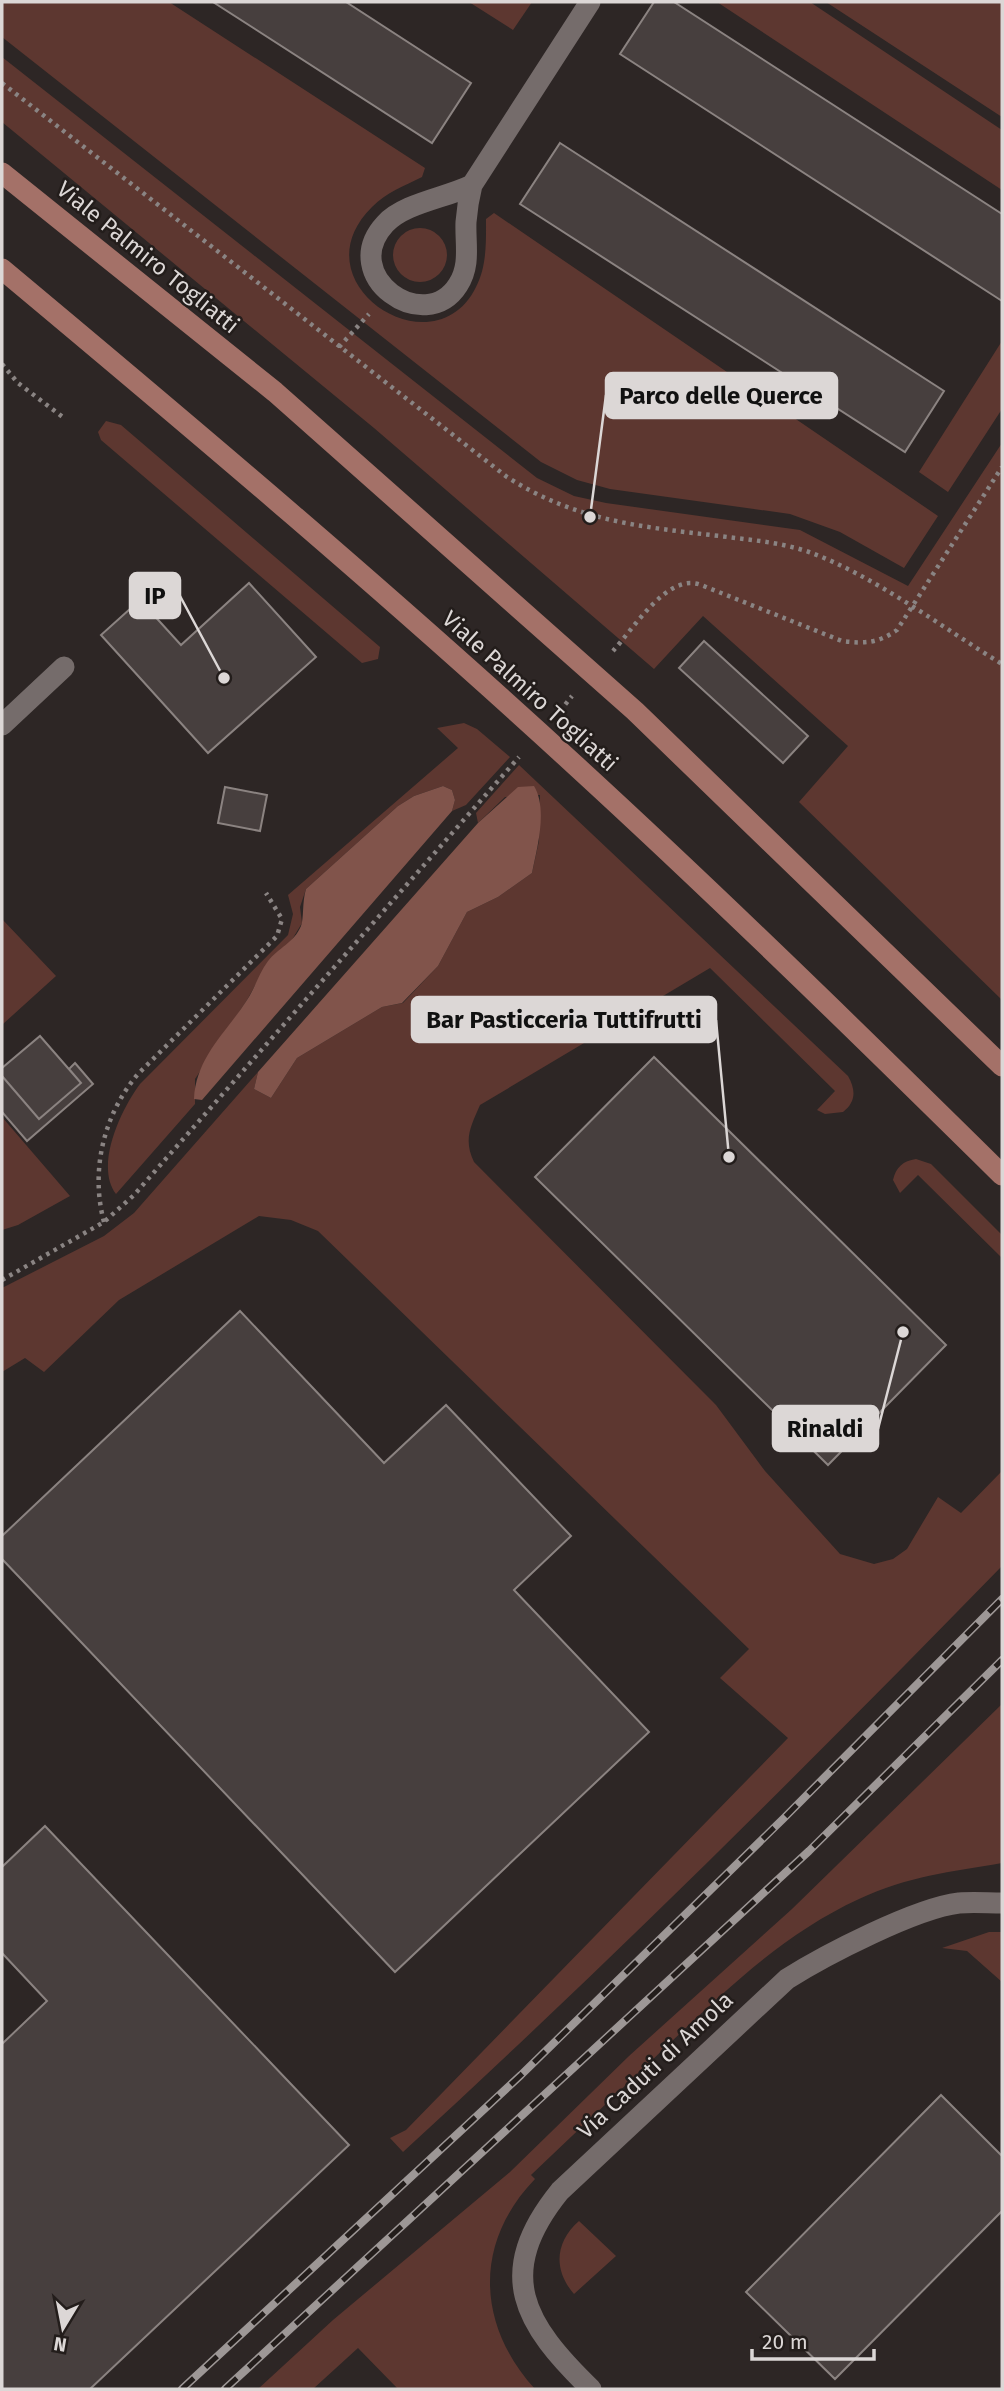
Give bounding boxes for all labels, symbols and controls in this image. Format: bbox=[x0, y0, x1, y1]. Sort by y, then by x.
street label: Viale Palmiro Togliatti bbox=[51, 175, 245, 339]
callout: Parco delle Querce bbox=[606, 373, 837, 418]
text: Parco delle Querce bbox=[619, 382, 823, 410]
callout: IP bbox=[130, 573, 180, 618]
text: IP bbox=[144, 582, 166, 610]
street label: Viale Palmiro Togliatti bbox=[436, 605, 624, 777]
callout: Bar Pasticceria Tuttifrutti bbox=[412, 997, 716, 1042]
text: Bar Pasticceria Tuttifrutti bbox=[426, 1006, 702, 1034]
callout: Rinaldi bbox=[773, 1406, 878, 1451]
text: Rinaldi bbox=[787, 1415, 863, 1443]
street label: Via Caduti di Amola bbox=[571, 1986, 739, 2144]
north arrow bbox=[28, 2293, 98, 2363]
scale bar bbox=[752, 2318, 874, 2362]
text: 20 m bbox=[762, 2329, 808, 2355]
text: N bbox=[52, 2332, 68, 2357]

